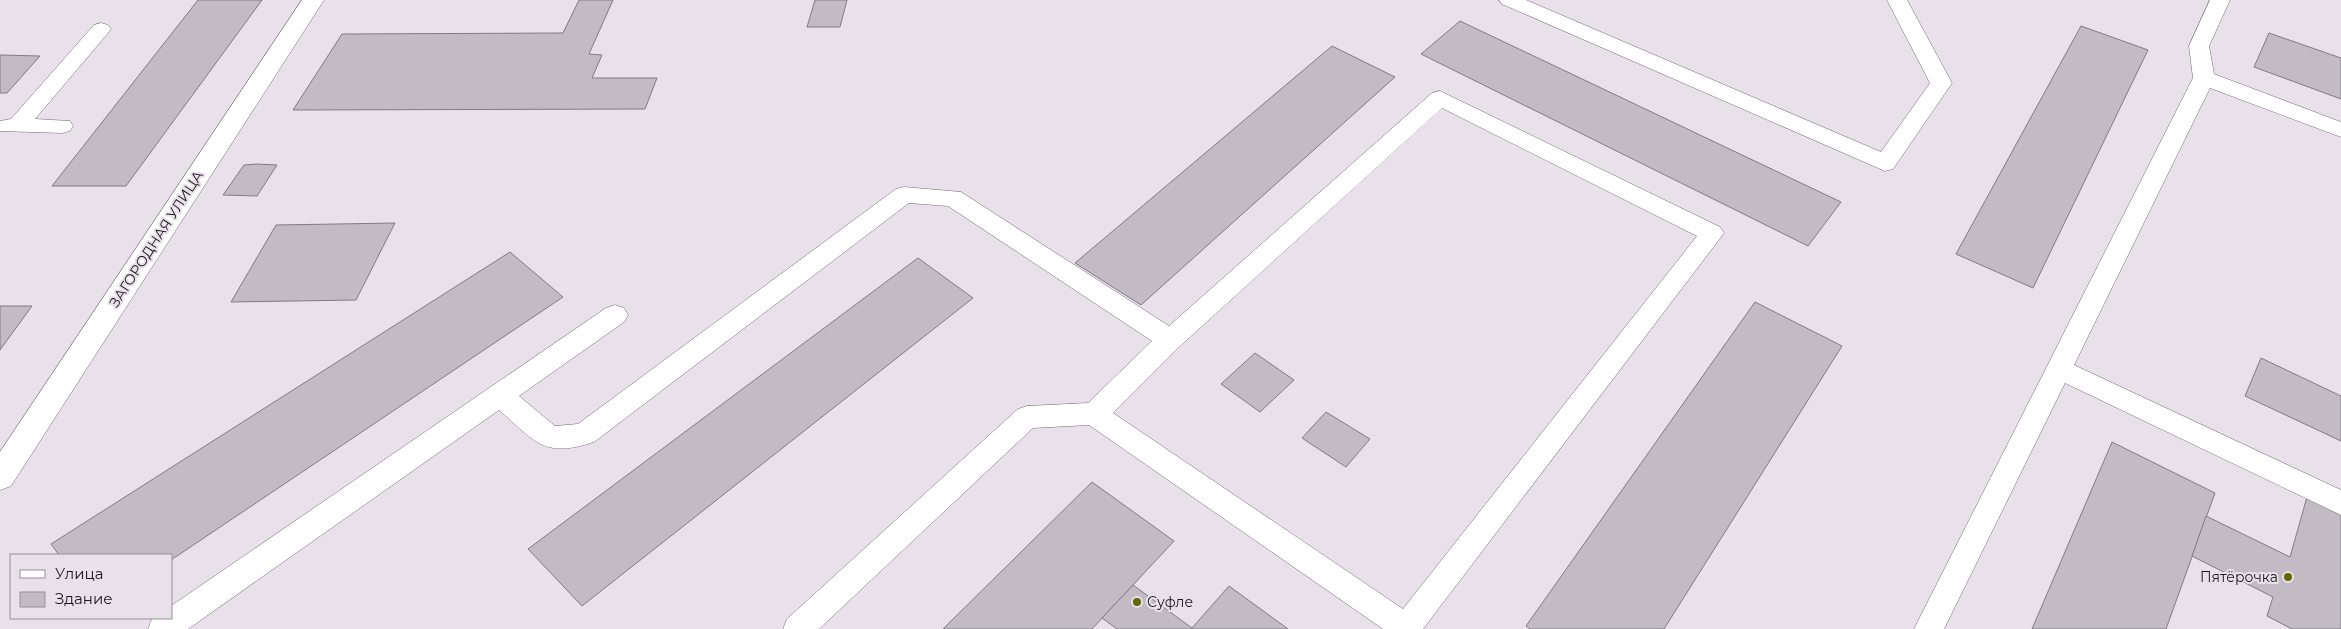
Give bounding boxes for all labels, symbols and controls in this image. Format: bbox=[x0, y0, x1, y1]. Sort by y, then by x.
street label: ЗАГОРОДНАЯ УЛИЦА bbox=[105, 167, 207, 311]
legend bbox=[10, 554, 172, 619]
text: Улица bbox=[55, 564, 103, 583]
place label: Пятёрочка bbox=[2200, 568, 2278, 586]
marker: Пятёрочка bbox=[2282, 571, 2294, 583]
text: Здание bbox=[55, 589, 113, 608]
place label: Суфле bbox=[1147, 593, 1193, 611]
marker: Суфле bbox=[1131, 596, 1143, 608]

